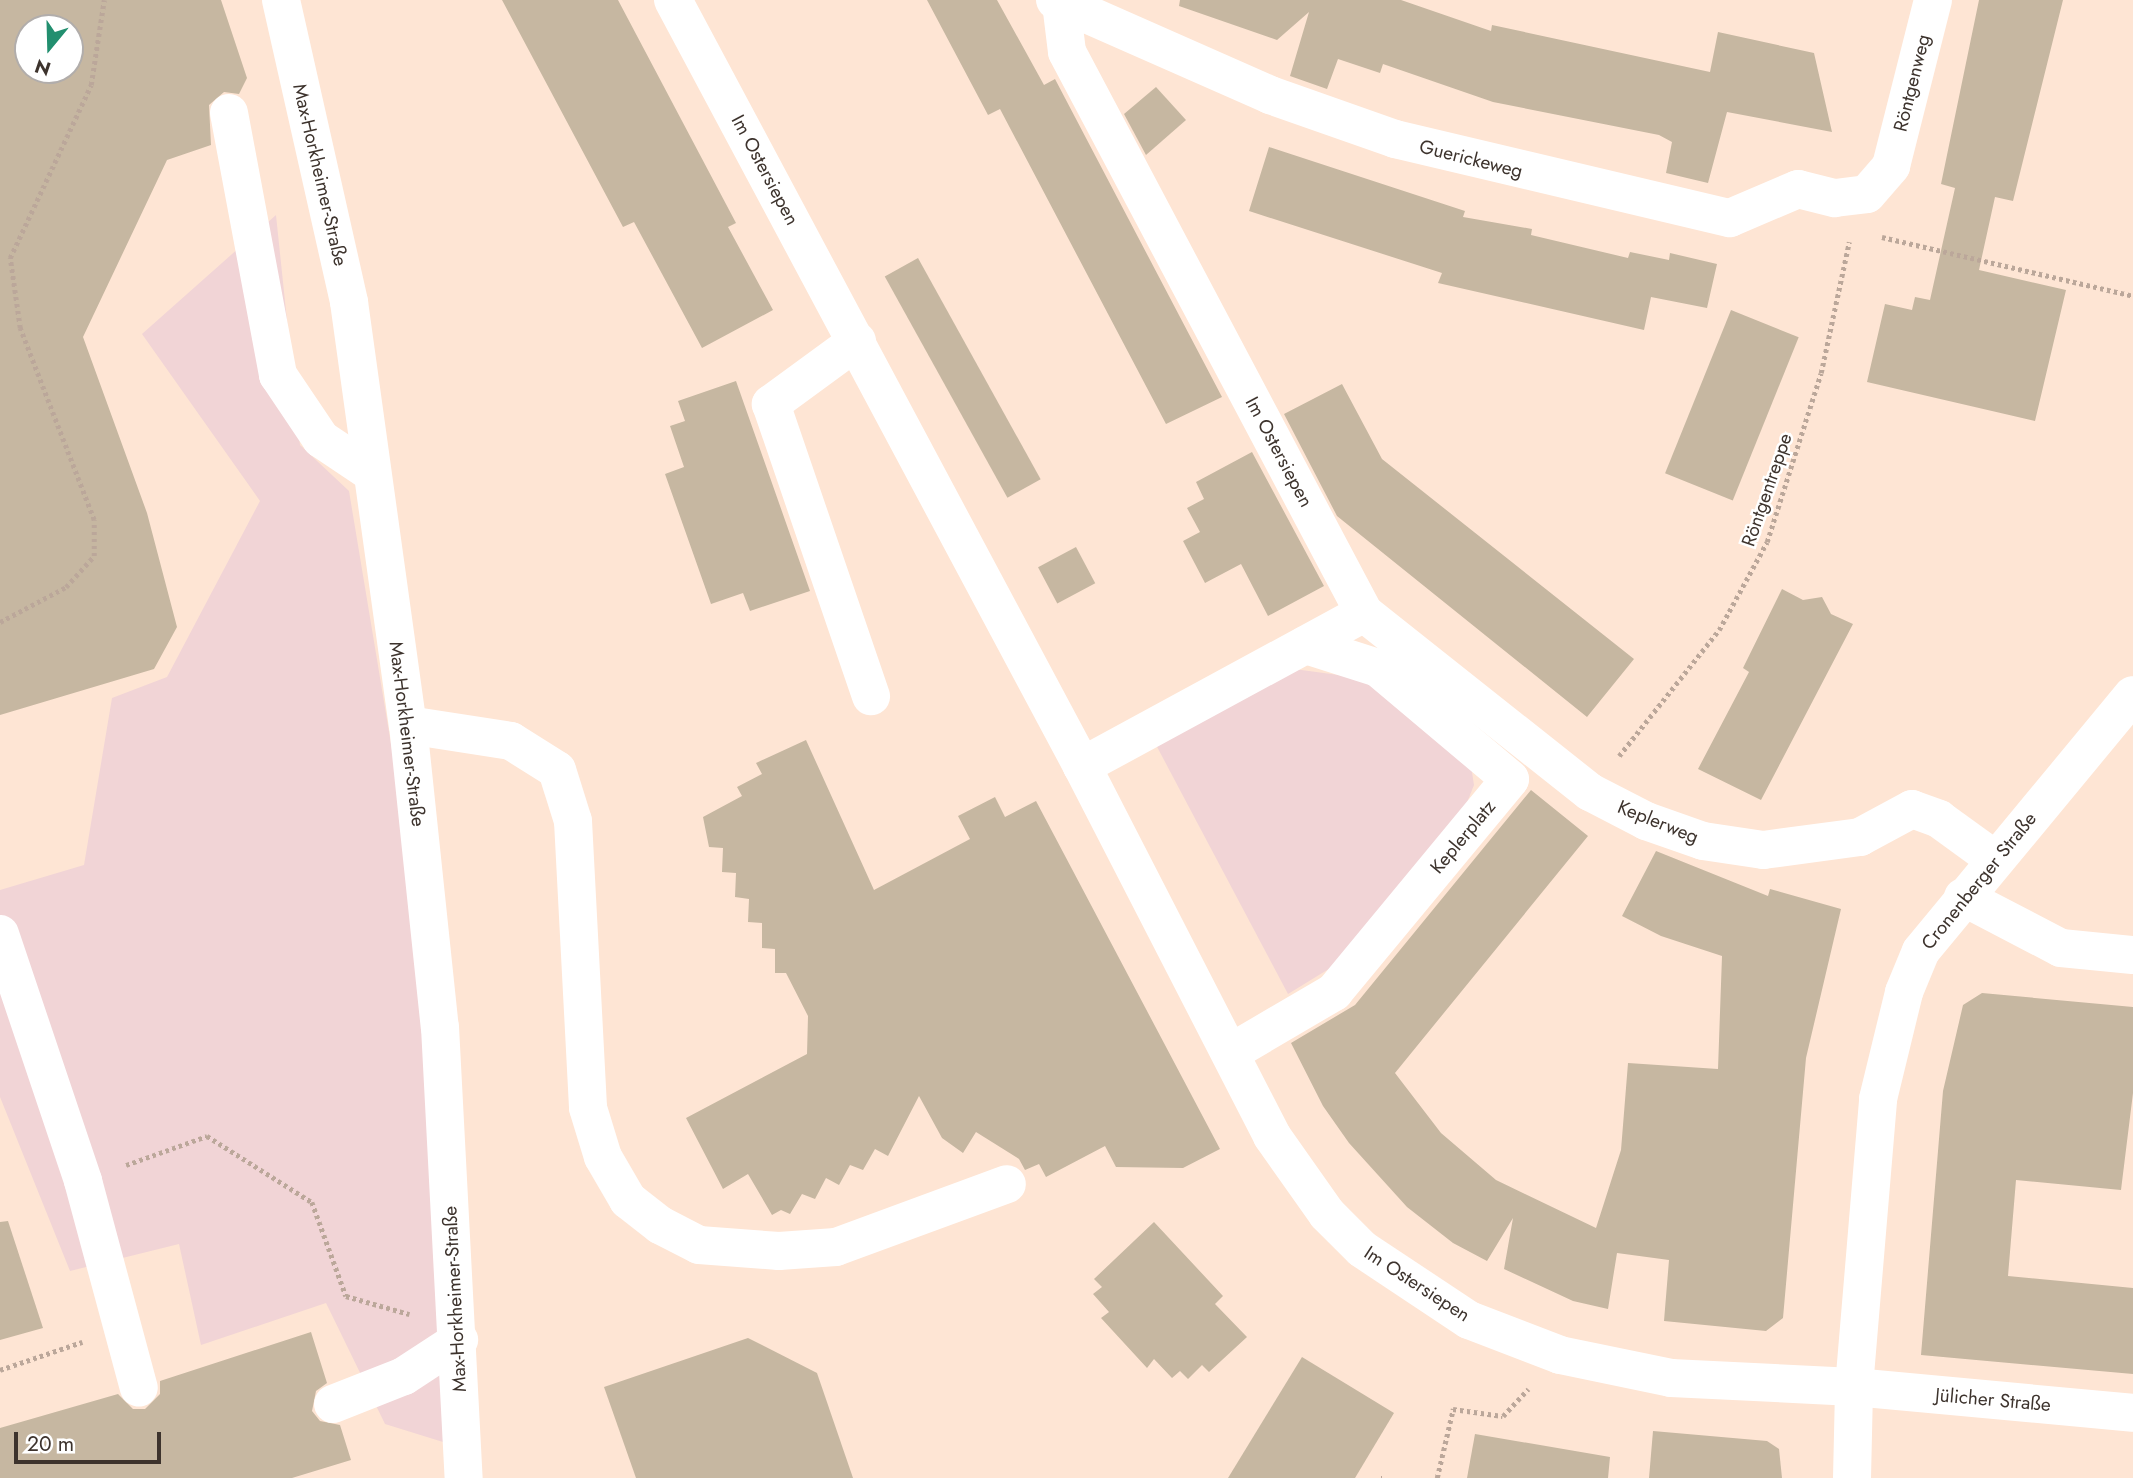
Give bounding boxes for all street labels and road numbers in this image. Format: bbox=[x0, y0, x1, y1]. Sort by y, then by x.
street label: Röntgenweg bbox=[1889, 32, 1935, 134]
street label: Max-Horkheimer-Straße bbox=[288, 82, 352, 268]
street label: Im Ostersiepen bbox=[726, 111, 804, 229]
street label: Guerickeweg bbox=[1417, 135, 1525, 183]
street label: Im Ostersiepen bbox=[1240, 393, 1318, 511]
street label: Röntgentreppe bbox=[1737, 430, 1797, 550]
street label: Max-Horkheimer-Straße bbox=[384, 640, 430, 828]
street label: Keplerweg bbox=[1614, 795, 1702, 849]
street label: Keplerplatz bbox=[1426, 796, 1500, 878]
street label: Cronenberger Straße bbox=[1917, 808, 2041, 954]
street label: Max-Horkheimer-Straße bbox=[439, 1205, 471, 1393]
street label: Im Ostersiepen bbox=[1360, 1241, 1474, 1327]
street label: Jülicher Straße bbox=[1934, 1384, 2052, 1416]

